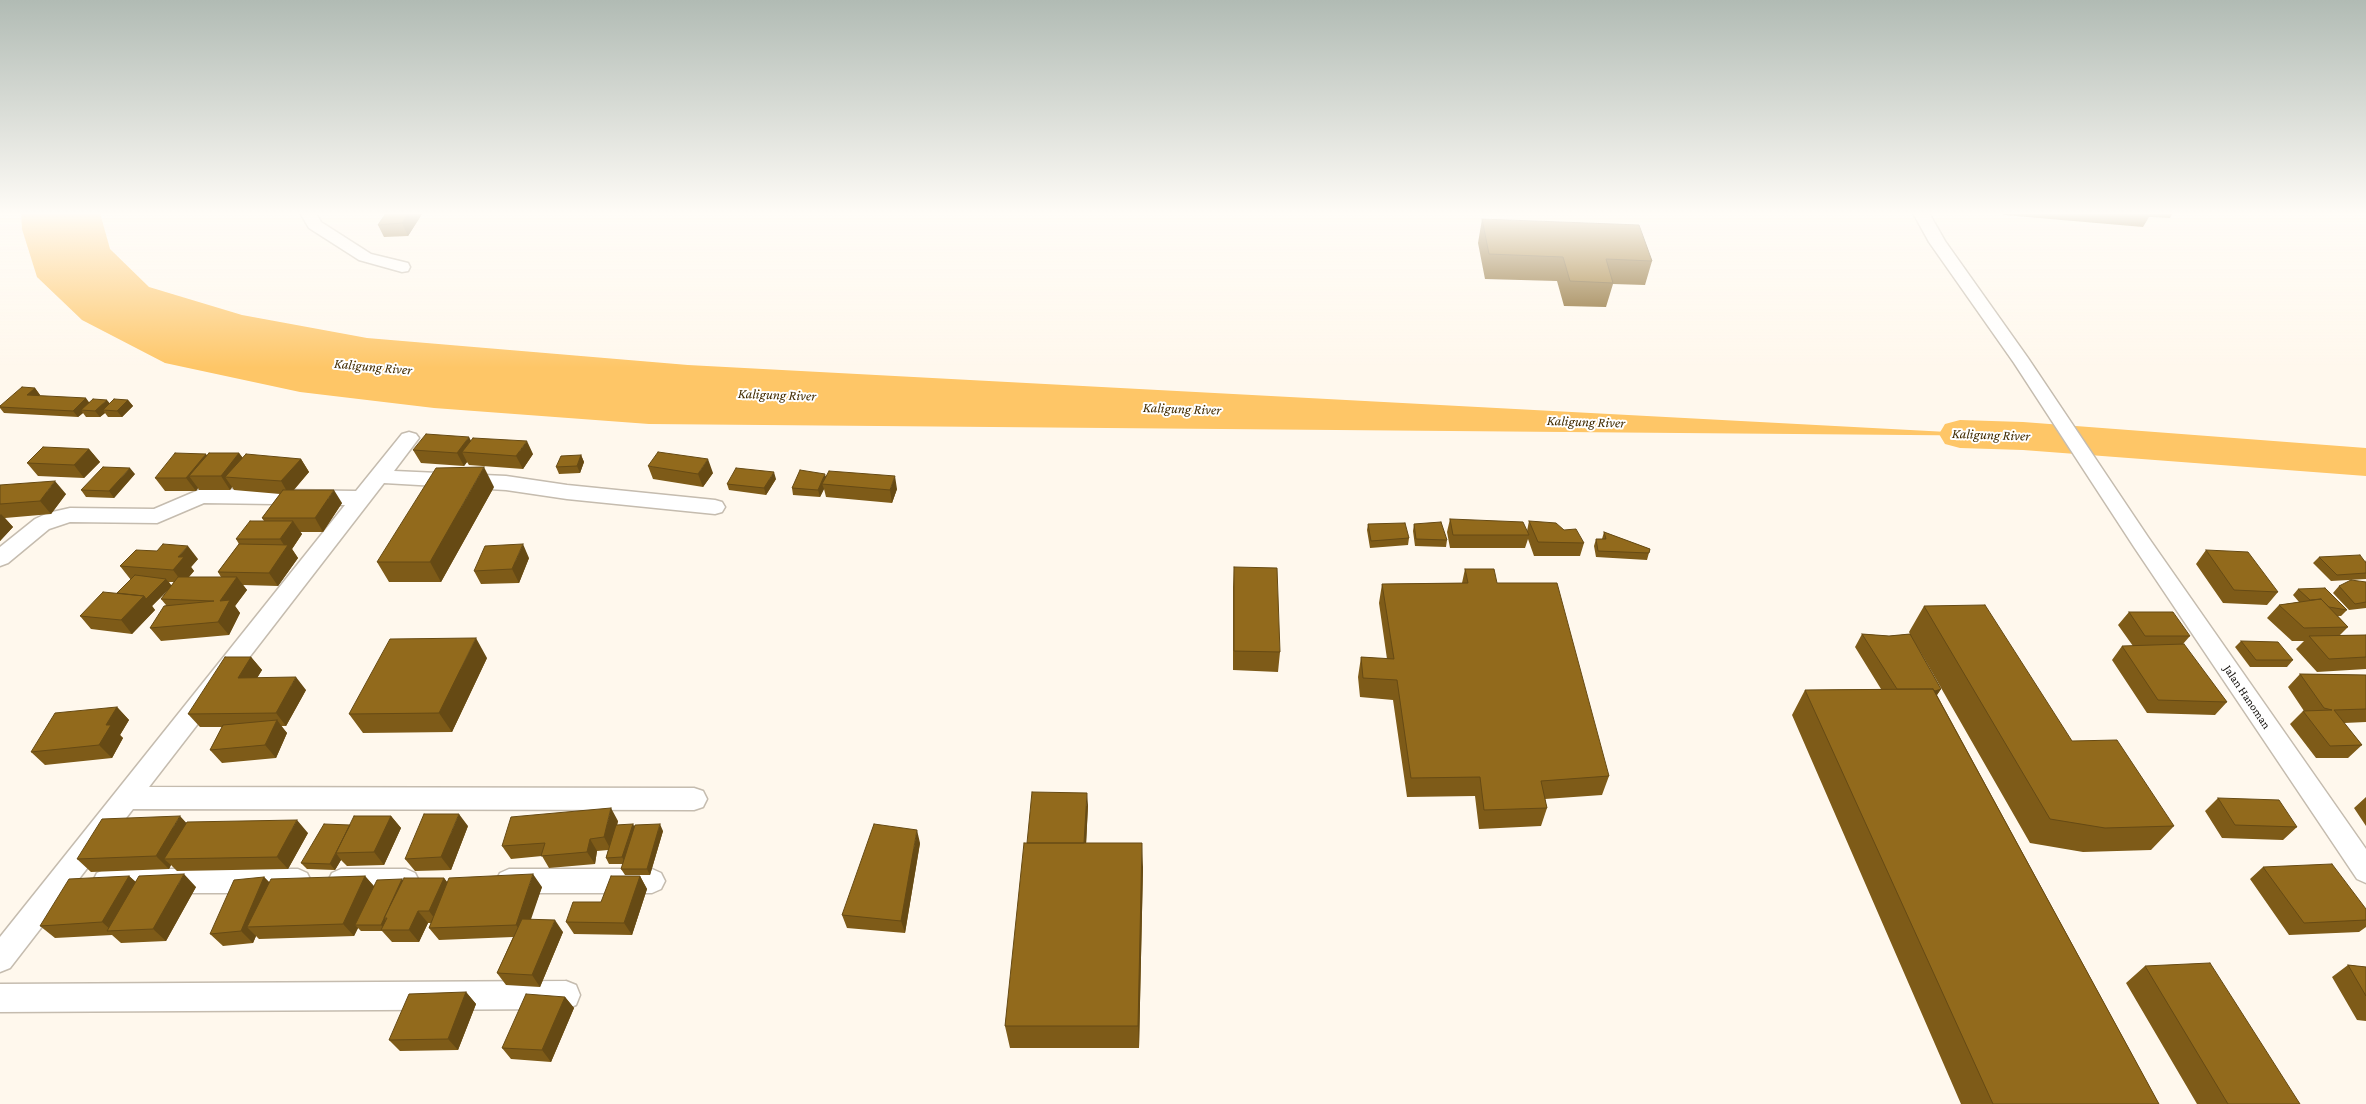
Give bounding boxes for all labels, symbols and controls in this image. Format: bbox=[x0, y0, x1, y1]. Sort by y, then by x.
water label: Kaligung River bbox=[333, 355, 413, 379]
water label: Kaligung River bbox=[738, 385, 816, 405]
water label: Kaligung River bbox=[1143, 399, 1221, 419]
water label: Kaligung River bbox=[1547, 412, 1625, 432]
water label: Kaligung River bbox=[1952, 425, 2030, 445]
street label: Jalan Hanoman bbox=[2220, 662, 2274, 732]

